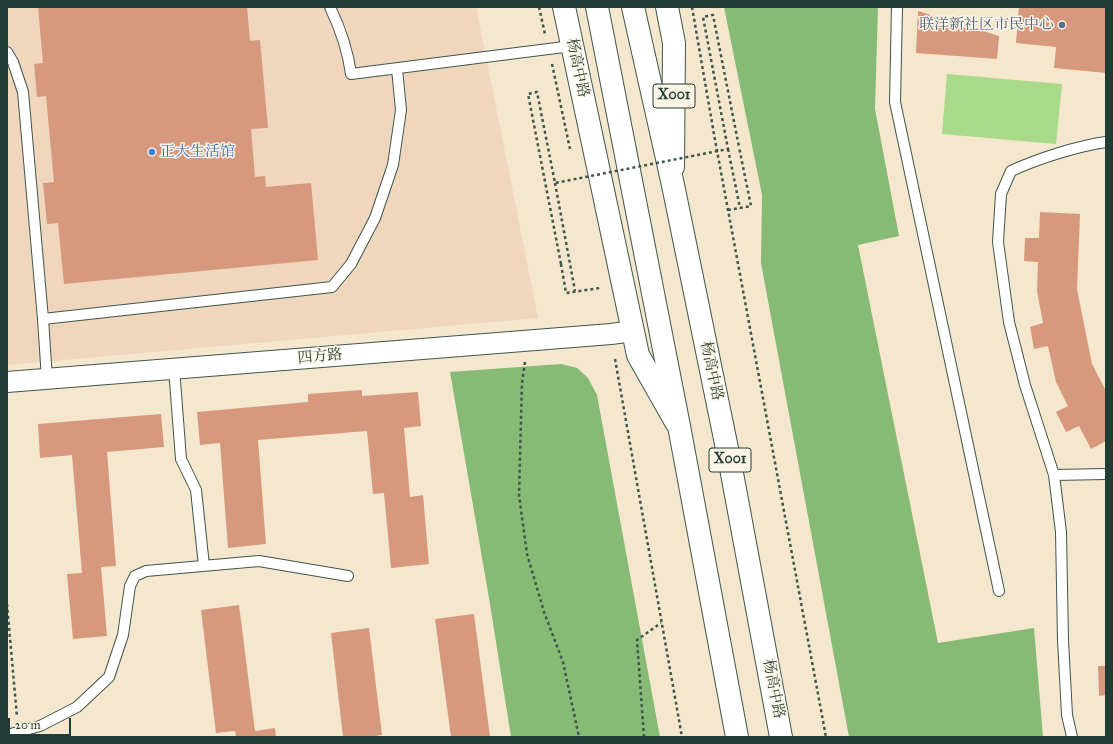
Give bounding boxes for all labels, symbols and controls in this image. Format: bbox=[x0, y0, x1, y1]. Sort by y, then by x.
place label: 联洋新社区市民中心 bbox=[919, 16, 1054, 34]
marker: 联洋新社区市民中心 bbox=[1057, 20, 1067, 30]
street label: 杨高中路 bbox=[562, 37, 592, 99]
road number: X001 bbox=[653, 84, 695, 108]
place label: 正大生活馆 bbox=[160, 143, 235, 161]
marker: 正大生活馆 bbox=[147, 147, 157, 157]
street label: 杨高中路 bbox=[696, 340, 726, 402]
street label: 四方路 bbox=[297, 346, 343, 368]
road number: X001 bbox=[709, 448, 751, 472]
street label: 杨高中路 bbox=[758, 658, 788, 720]
scale bar bbox=[10, 710, 73, 736]
text: 20 m bbox=[15, 718, 41, 732]

